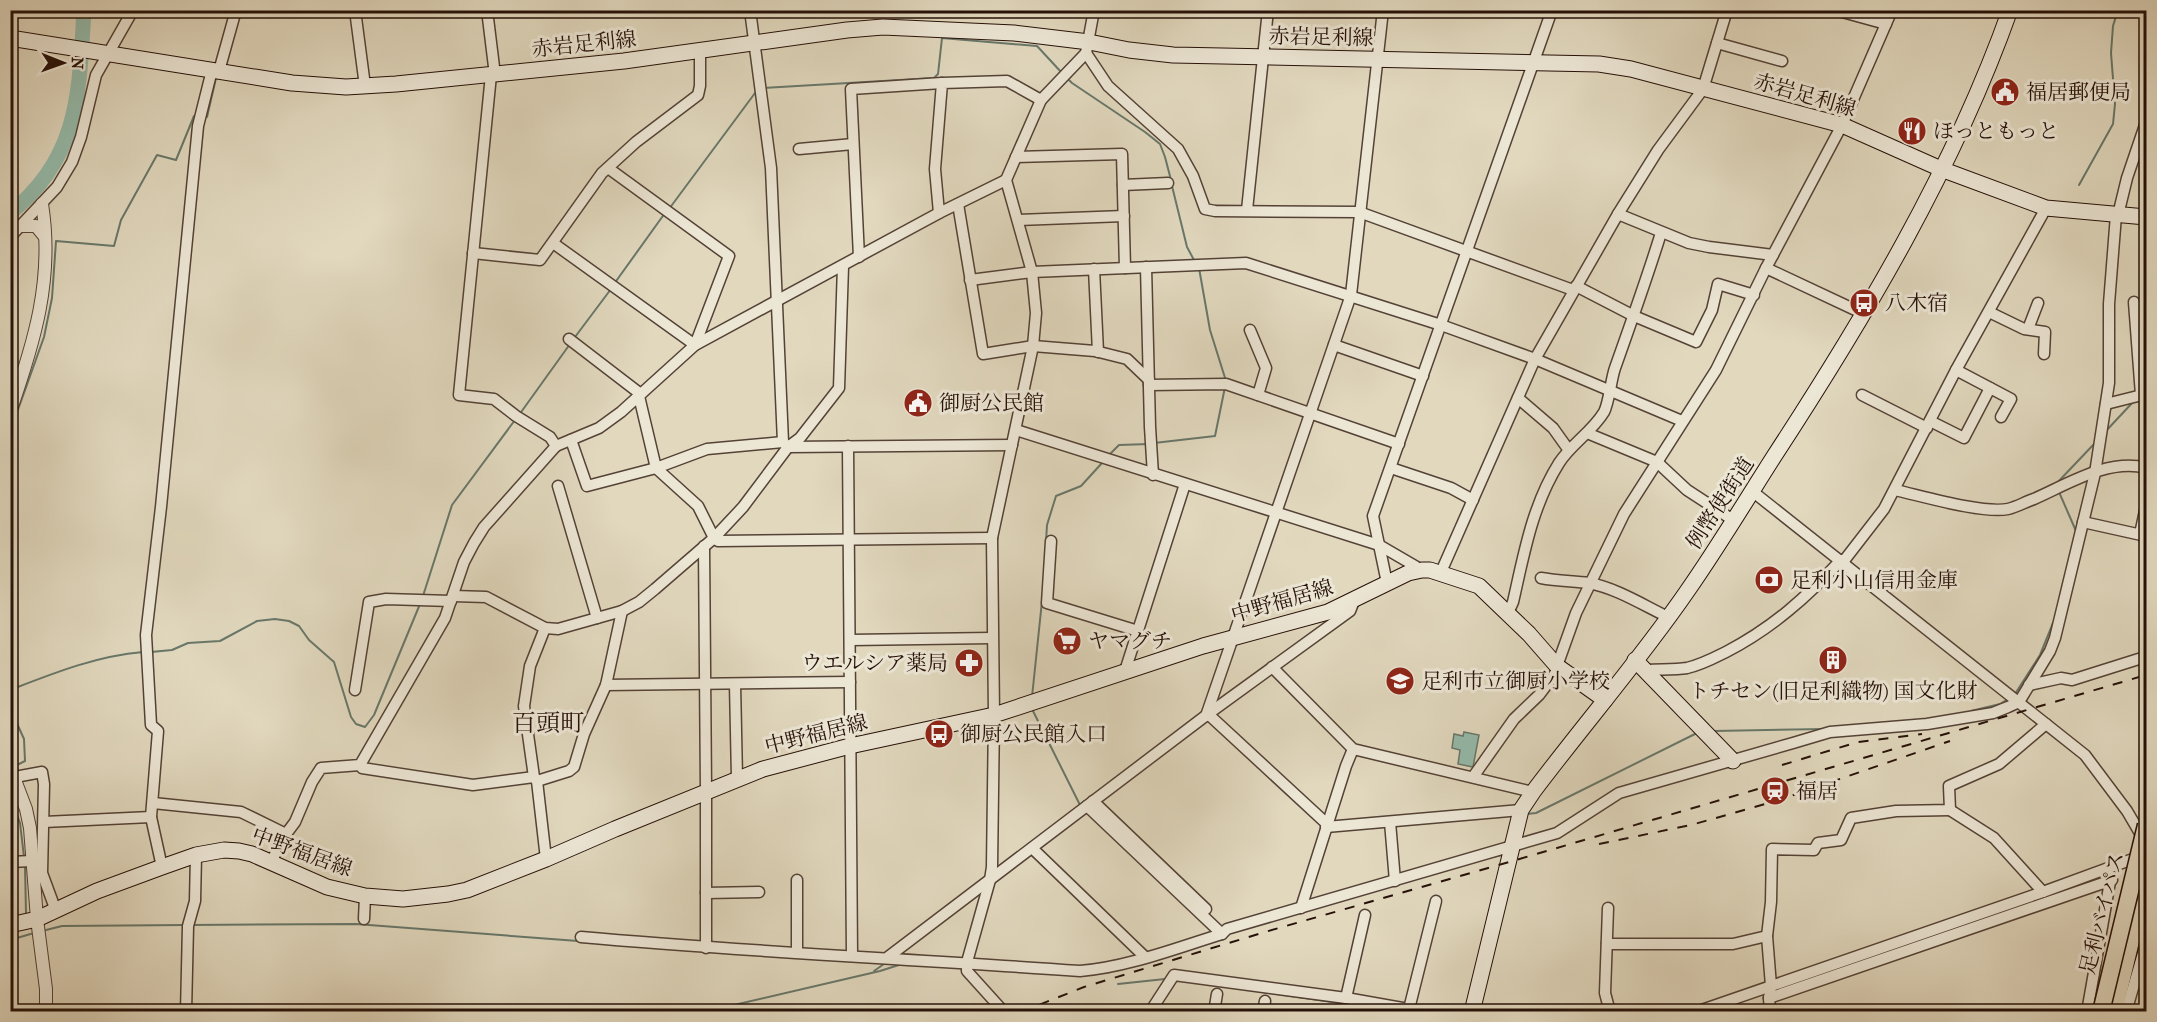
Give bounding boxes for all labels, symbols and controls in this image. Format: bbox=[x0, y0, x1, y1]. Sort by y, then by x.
street label: 赤岩足利線 bbox=[1268, 24, 1374, 50]
street label: 赤岩足利線 bbox=[531, 27, 637, 61]
north arrow bbox=[33, 33, 93, 93]
text: N bbox=[68, 57, 87, 70]
street label: 赤岩足利線 bbox=[1751, 69, 1859, 121]
public building icon: 福居郵便局 bbox=[1989, 76, 2021, 108]
place label: 福居郵便局 bbox=[2026, 80, 2131, 104]
restaurant icon: ほっともっと bbox=[1896, 115, 1928, 147]
place label: ほっともっと bbox=[1933, 119, 2059, 143]
bus stop icon: 八木宿 bbox=[1848, 287, 1880, 319]
place label: 八木宿 bbox=[1885, 291, 1948, 315]
public building icon: 御厨公民館 bbox=[902, 387, 934, 419]
place label: 御厨公民館 bbox=[939, 391, 1044, 415]
street label: 例幣使街道 bbox=[1681, 452, 1759, 554]
bank icon: 足利小山信用金庫 bbox=[1753, 564, 1785, 596]
place label: 足利小山信用金庫 bbox=[1790, 568, 1958, 592]
street label: 中野福居線 bbox=[1228, 575, 1336, 627]
supermarket icon: ヤマグチ bbox=[1051, 625, 1083, 657]
place label: ヤマグチ bbox=[1088, 629, 1172, 653]
building icon: トチセン(旧足利織物) 国文化財 bbox=[1817, 644, 1849, 676]
pharmacy icon: ウエルシア薬局 bbox=[953, 647, 985, 679]
place label: ウエルシア薬局 bbox=[802, 651, 948, 675]
school or university icon: 足利市立御厨小学校 bbox=[1384, 665, 1416, 697]
place label: 足利市立御厨小学校 bbox=[1421, 669, 1610, 693]
place label: トチセン(旧足利織物) 国文化財 bbox=[1689, 679, 1977, 703]
district label: 百頭町 bbox=[512, 709, 584, 737]
street label: 中野福居線 bbox=[762, 710, 870, 758]
bus stop icon: 御厨公民館入口 bbox=[923, 718, 955, 750]
place label: 御厨公民館入口 bbox=[960, 722, 1107, 746]
station icon: 福居 bbox=[1759, 775, 1791, 807]
place label: 福居 bbox=[1796, 779, 1838, 803]
street label: 中野福居線 bbox=[249, 823, 355, 881]
street label: 足利バイパス bbox=[2075, 849, 2129, 977]

